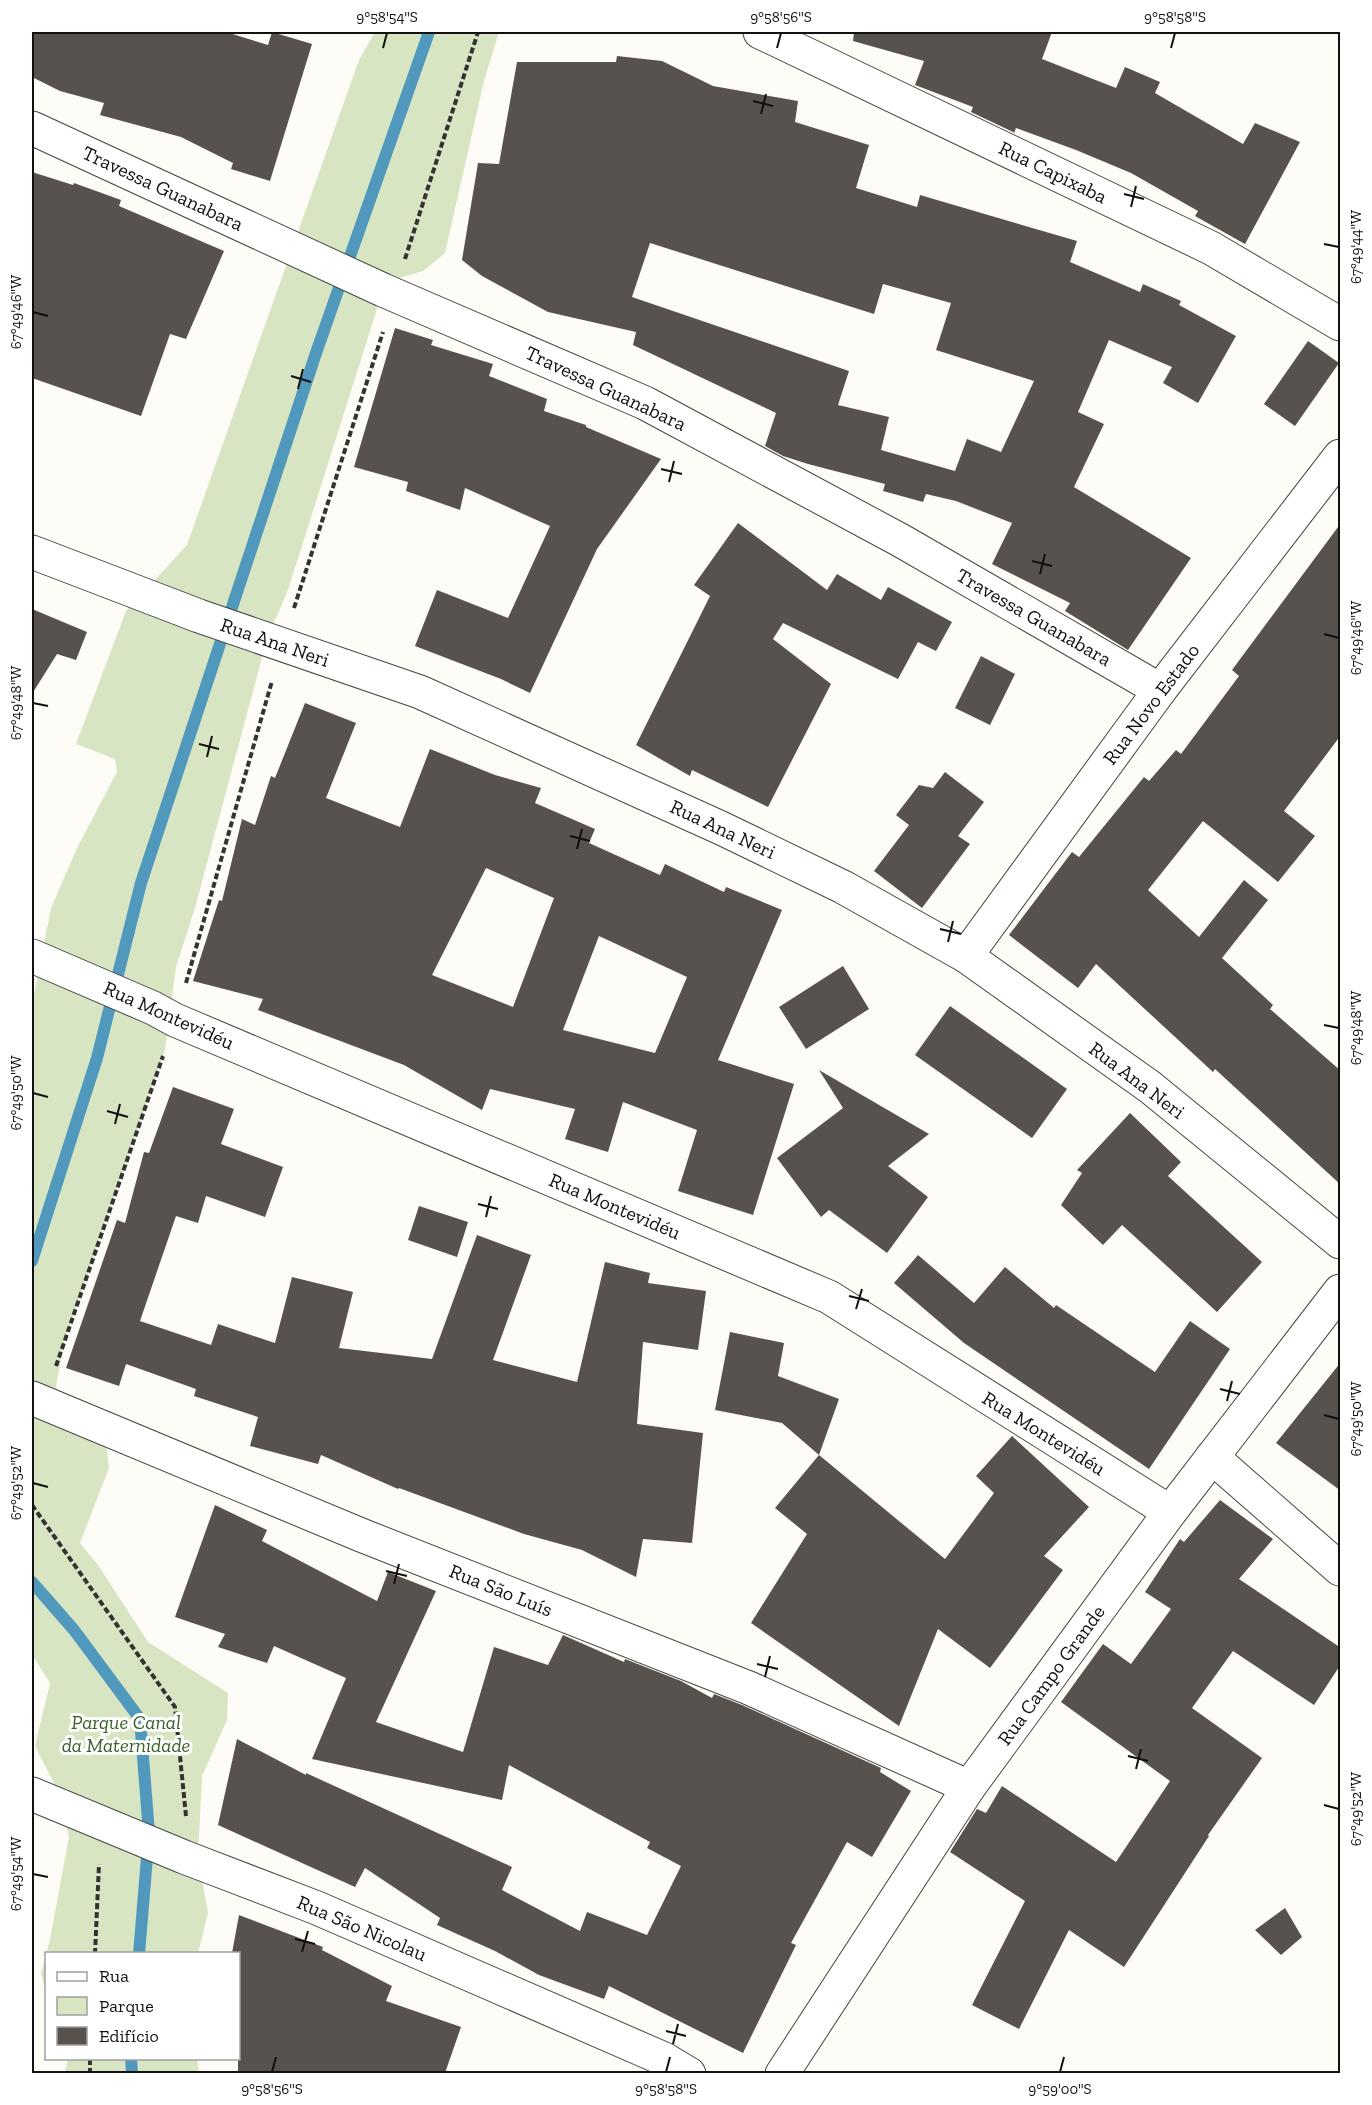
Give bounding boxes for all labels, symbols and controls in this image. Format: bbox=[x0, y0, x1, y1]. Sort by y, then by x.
text: 9°58'54"S bbox=[356, 8, 418, 26]
text: 9°58'56"S bbox=[750, 8, 812, 26]
text: 9°58'58"S bbox=[1144, 8, 1206, 26]
street label: Rua Capixaba bbox=[995, 136, 1111, 209]
street label: Travessa Guanabara bbox=[79, 140, 248, 236]
text: 67°49'44"W bbox=[1347, 210, 1365, 284]
text: 67°49'46"W bbox=[7, 275, 25, 349]
street label: Travessa Guanabara bbox=[522, 340, 691, 436]
street label: Travessa Guanabara bbox=[952, 563, 1116, 671]
text: 67°49'46"W bbox=[1347, 601, 1365, 675]
street label: Rua Ana Neri bbox=[217, 612, 333, 672]
street label: Rua Novo Estado bbox=[1098, 639, 1204, 769]
text: 67°49'48"W bbox=[7, 666, 25, 740]
street label: Rua Ana Neri bbox=[666, 794, 780, 864]
street label: Rua Montevidéu bbox=[100, 975, 238, 1055]
text: 67°49'48"W bbox=[1347, 991, 1365, 1065]
street label: Rua Ana Neri bbox=[1084, 1036, 1190, 1124]
text: 67°49'50"W bbox=[7, 1055, 25, 1131]
street label: Rua Montevidéu bbox=[546, 1168, 684, 1244]
text: 67°49'50"W bbox=[1347, 1381, 1365, 1457]
street label: Rua Montevidéu bbox=[978, 1386, 1110, 1480]
text: 67°49'52"W bbox=[7, 1446, 25, 1520]
street label: Rua São Luís bbox=[446, 1558, 556, 1622]
street label: Rua Campo Grande bbox=[992, 1600, 1110, 1750]
park label: Parque Canal da Maternidade bbox=[62, 1710, 190, 1757]
text: 67°49'52"W bbox=[1347, 1772, 1365, 1846]
text: 67°49'54"W bbox=[7, 1837, 25, 1911]
street label: Rua São Nicolau bbox=[294, 1890, 430, 1966]
legend bbox=[45, 1952, 240, 2060]
text: Rua bbox=[99, 1965, 129, 1987]
text: Parque bbox=[99, 1995, 154, 2017]
text: Edifício bbox=[99, 2025, 159, 2047]
text: 9°58'56"S bbox=[241, 2080, 303, 2098]
text: 9°58'58"S bbox=[635, 2080, 697, 2098]
text: 9°59'00"S bbox=[1028, 2080, 1092, 2098]

